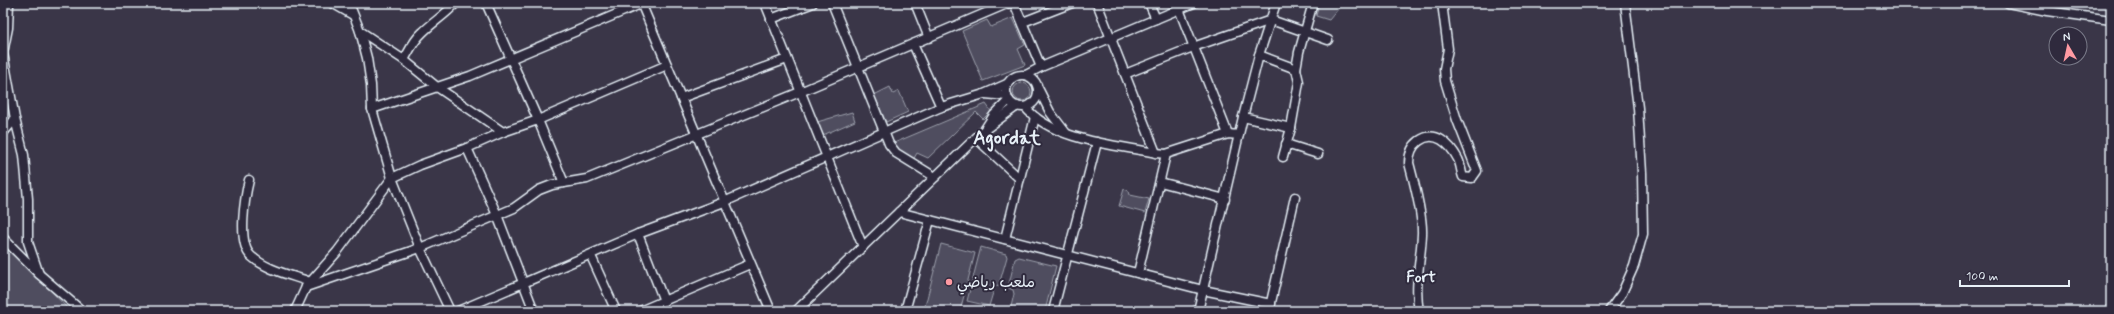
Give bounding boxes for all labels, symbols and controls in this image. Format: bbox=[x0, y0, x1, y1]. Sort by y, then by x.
north arrow bbox=[2048, 26, 2088, 66]
text: N bbox=[2062, 30, 2071, 45]
district label: Agordat bbox=[973, 126, 1042, 152]
scale bar bbox=[1960, 262, 2069, 288]
district label: Fort bbox=[1406, 267, 1436, 288]
text: 100 m bbox=[1966, 269, 1998, 285]
place label: ملعب رياضي bbox=[957, 273, 1035, 295]
marker: ملعب رياضي bbox=[944, 277, 954, 287]

